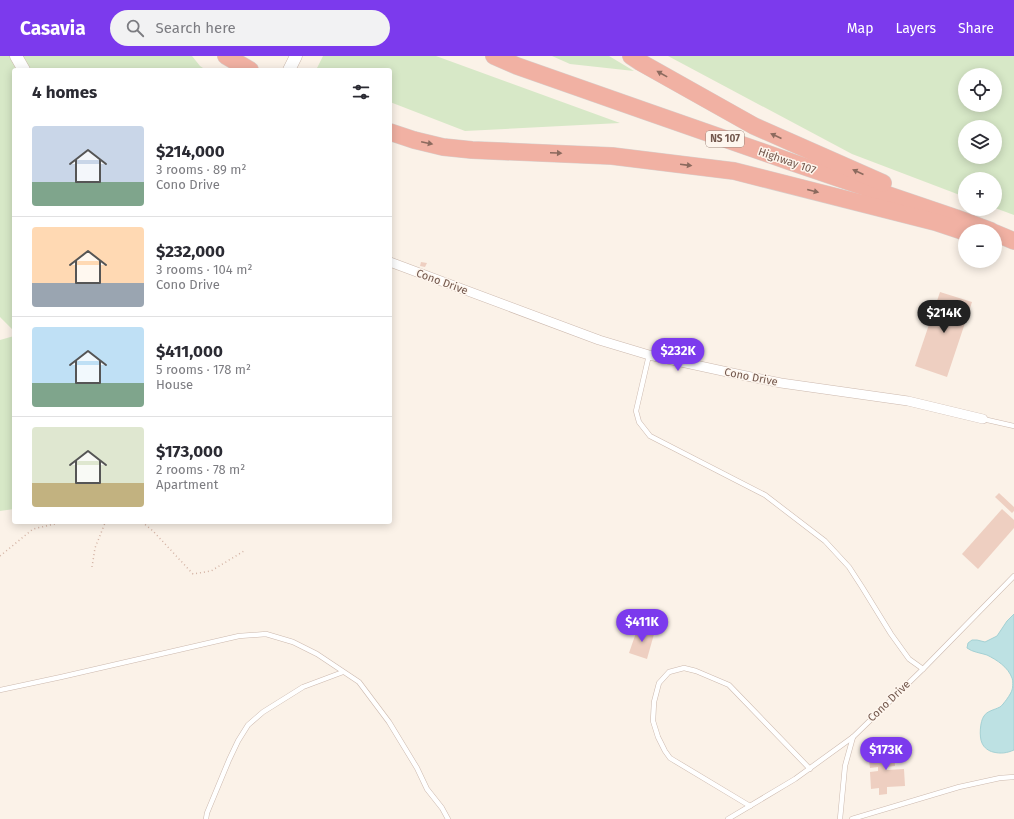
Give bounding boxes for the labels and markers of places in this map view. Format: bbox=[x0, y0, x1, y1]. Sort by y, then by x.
pin: $214K bbox=[916, 300, 972, 334]
pin: $232K bbox=[650, 338, 706, 372]
pin: $411K bbox=[614, 609, 670, 643]
pin: $173K bbox=[858, 737, 914, 771]

